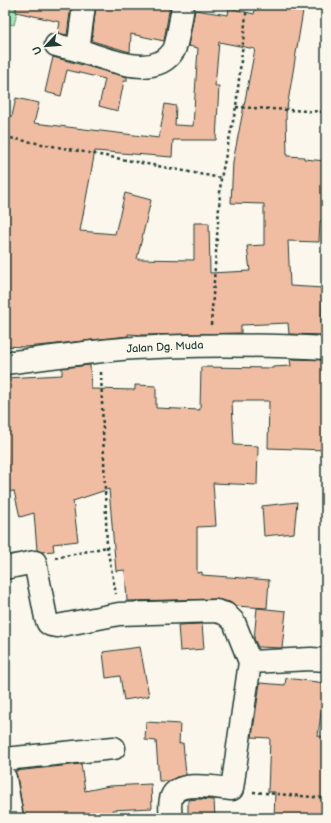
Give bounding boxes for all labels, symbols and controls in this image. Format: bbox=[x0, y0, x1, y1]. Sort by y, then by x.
north arrow bbox=[26, 26, 66, 66]
text: U bbox=[30, 44, 45, 57]
street label: Jalan Dg. Muda bbox=[126, 338, 204, 356]

